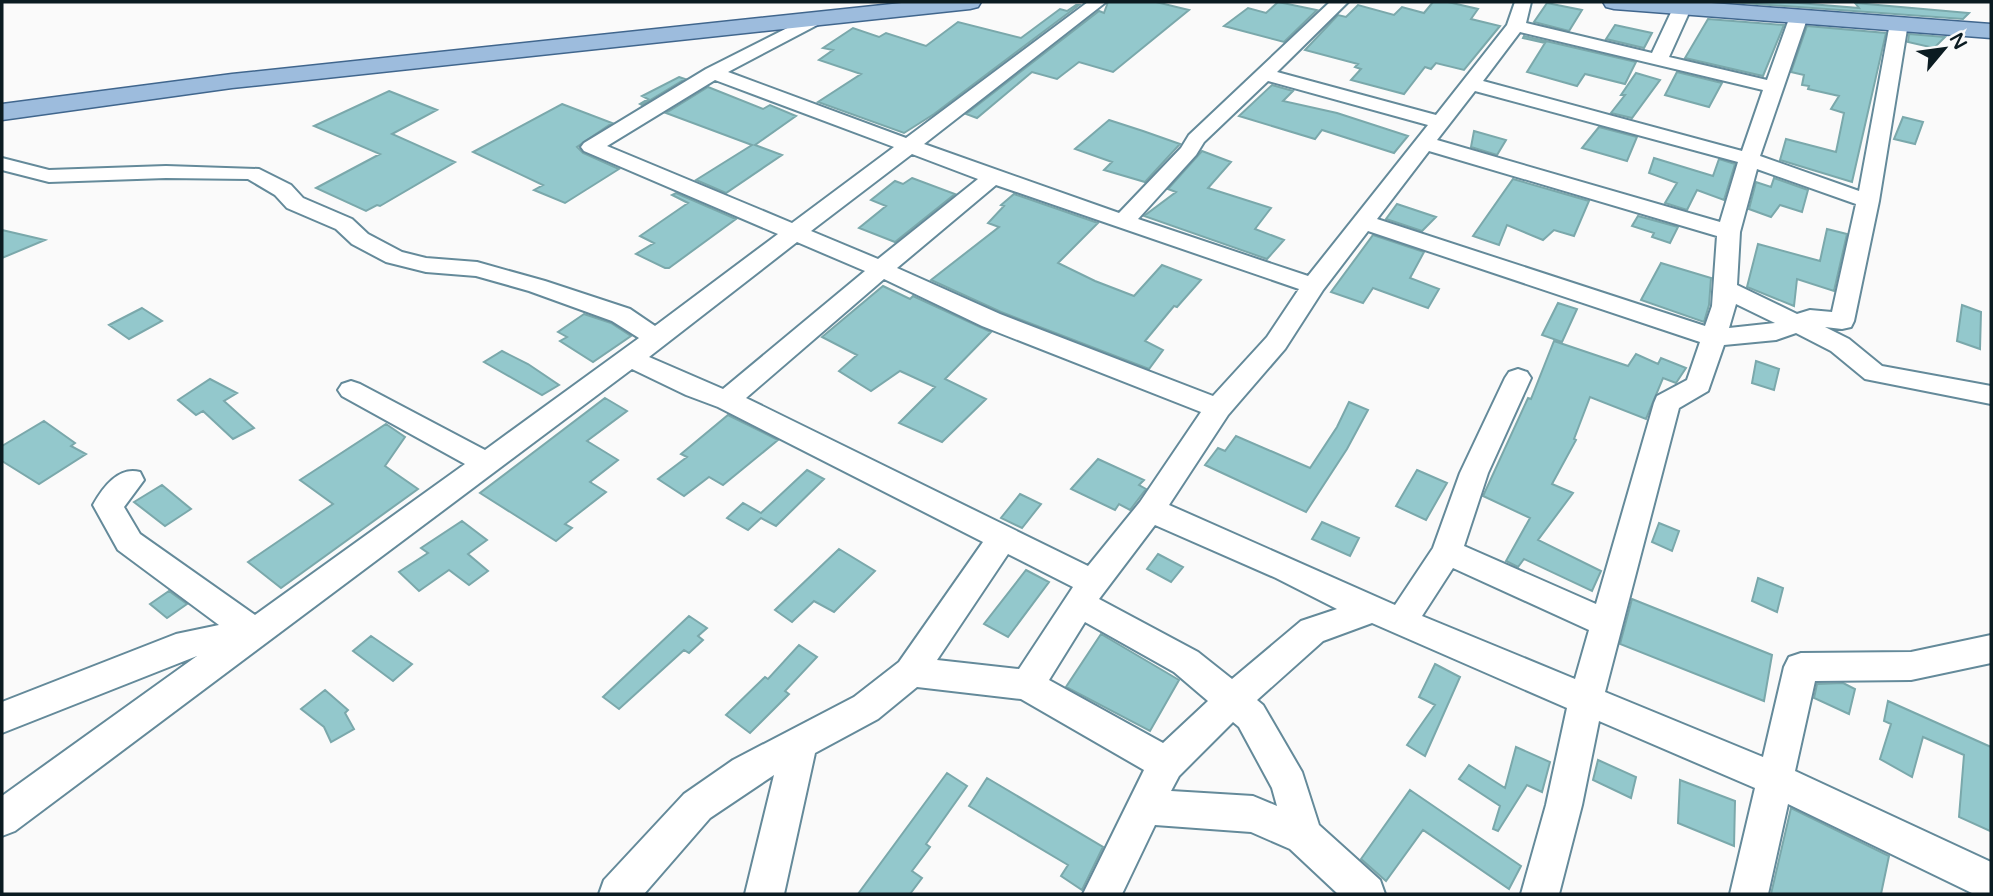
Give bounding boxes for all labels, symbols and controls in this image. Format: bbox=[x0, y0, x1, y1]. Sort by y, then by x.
north arrow bbox=[1909, 14, 1979, 84]
text: N bbox=[1945, 29, 1971, 53]

